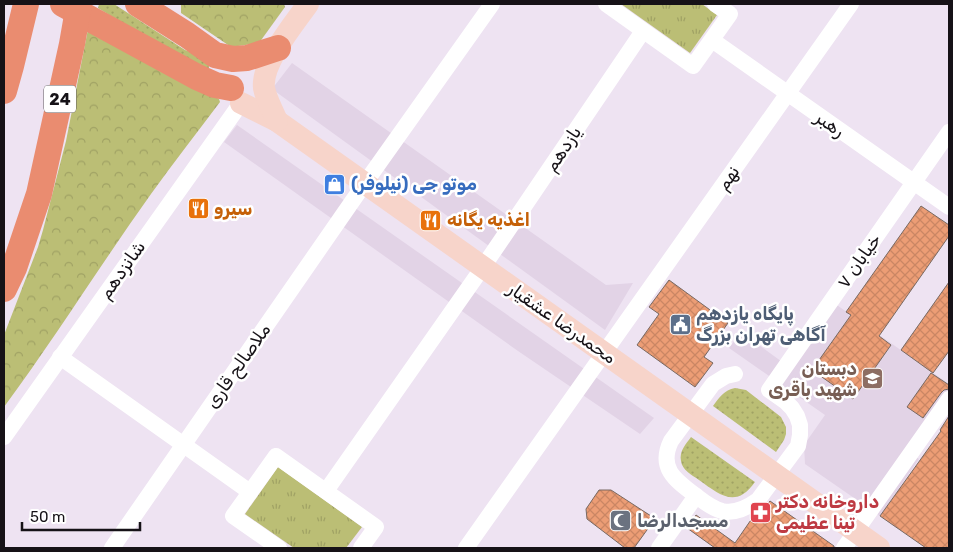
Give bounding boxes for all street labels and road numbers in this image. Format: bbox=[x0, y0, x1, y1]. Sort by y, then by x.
road number: 24 bbox=[44, 86, 76, 112]
street label: رهبر bbox=[810, 105, 849, 142]
street label: یازدهم bbox=[540, 122, 587, 176]
street label: نهم bbox=[712, 161, 745, 195]
street label: خیابان ۷ bbox=[832, 229, 886, 293]
street label: شانزدهم bbox=[94, 237, 151, 304]
street label: محمدرضا عشقیار bbox=[503, 277, 620, 369]
street label: ملاصالح قاری bbox=[201, 319, 277, 414]

